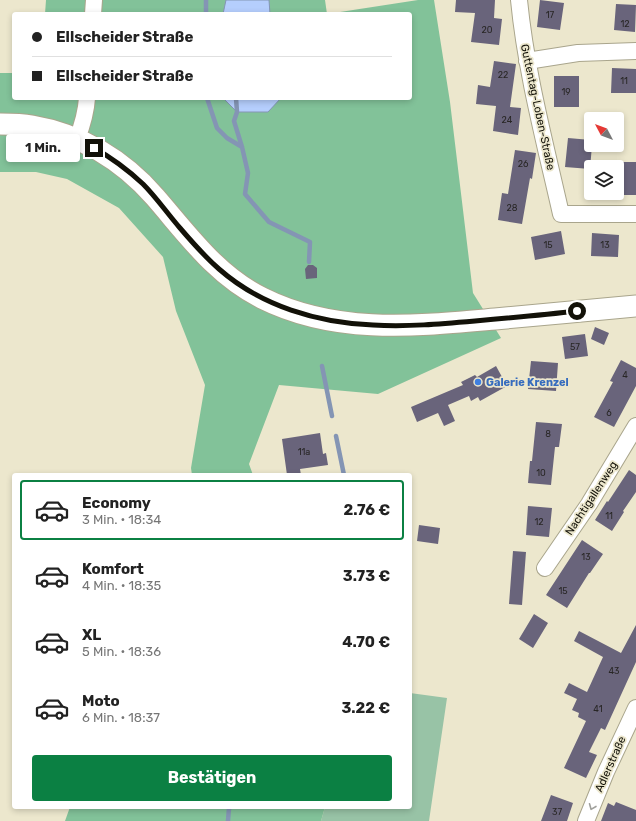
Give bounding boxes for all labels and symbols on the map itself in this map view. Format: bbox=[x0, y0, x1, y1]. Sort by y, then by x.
house number: 17 bbox=[546, 10, 555, 20]
house number: 12 bbox=[620, 19, 630, 29]
house number: 20 bbox=[482, 25, 493, 35]
street label: Guttentag-Loben-Straße bbox=[518, 43, 557, 171]
house number: 22 bbox=[498, 70, 508, 80]
house number: 11 bbox=[620, 76, 628, 86]
house number: 19 bbox=[561, 87, 571, 97]
north arrow bbox=[584, 112, 624, 152]
house number: 24 bbox=[502, 115, 513, 125]
callout: 1 Min. bbox=[6, 134, 80, 162]
route end bbox=[85, 139, 103, 157]
house number: 26 bbox=[518, 159, 529, 169]
house number: 28 bbox=[506, 203, 518, 213]
house number: 15 bbox=[543, 240, 553, 250]
house number: 13 bbox=[600, 240, 610, 250]
route start bbox=[568, 302, 586, 320]
house number: 57 bbox=[570, 342, 580, 352]
house number: 4 bbox=[622, 370, 628, 380]
place label: Galerie Krenzel bbox=[486, 376, 569, 389]
marker: Galerie Krenzel bbox=[473, 377, 483, 387]
house number: 6 bbox=[606, 408, 612, 418]
house number: 8 bbox=[545, 429, 551, 439]
house number: 11a bbox=[298, 447, 310, 457]
street label: Nachtigallenweg bbox=[563, 459, 620, 538]
house number: 10 bbox=[536, 468, 546, 478]
house number: 11 bbox=[605, 511, 613, 521]
house number: 12 bbox=[534, 517, 544, 527]
house number: 13 bbox=[581, 552, 591, 562]
house number: 15 bbox=[558, 586, 568, 596]
house number: 43 bbox=[609, 666, 620, 676]
house number: 41 bbox=[593, 704, 603, 714]
street label: Adlerstraße bbox=[592, 734, 629, 794]
one-way arrow bbox=[588, 804, 596, 811]
house number: 37 bbox=[552, 807, 562, 817]

